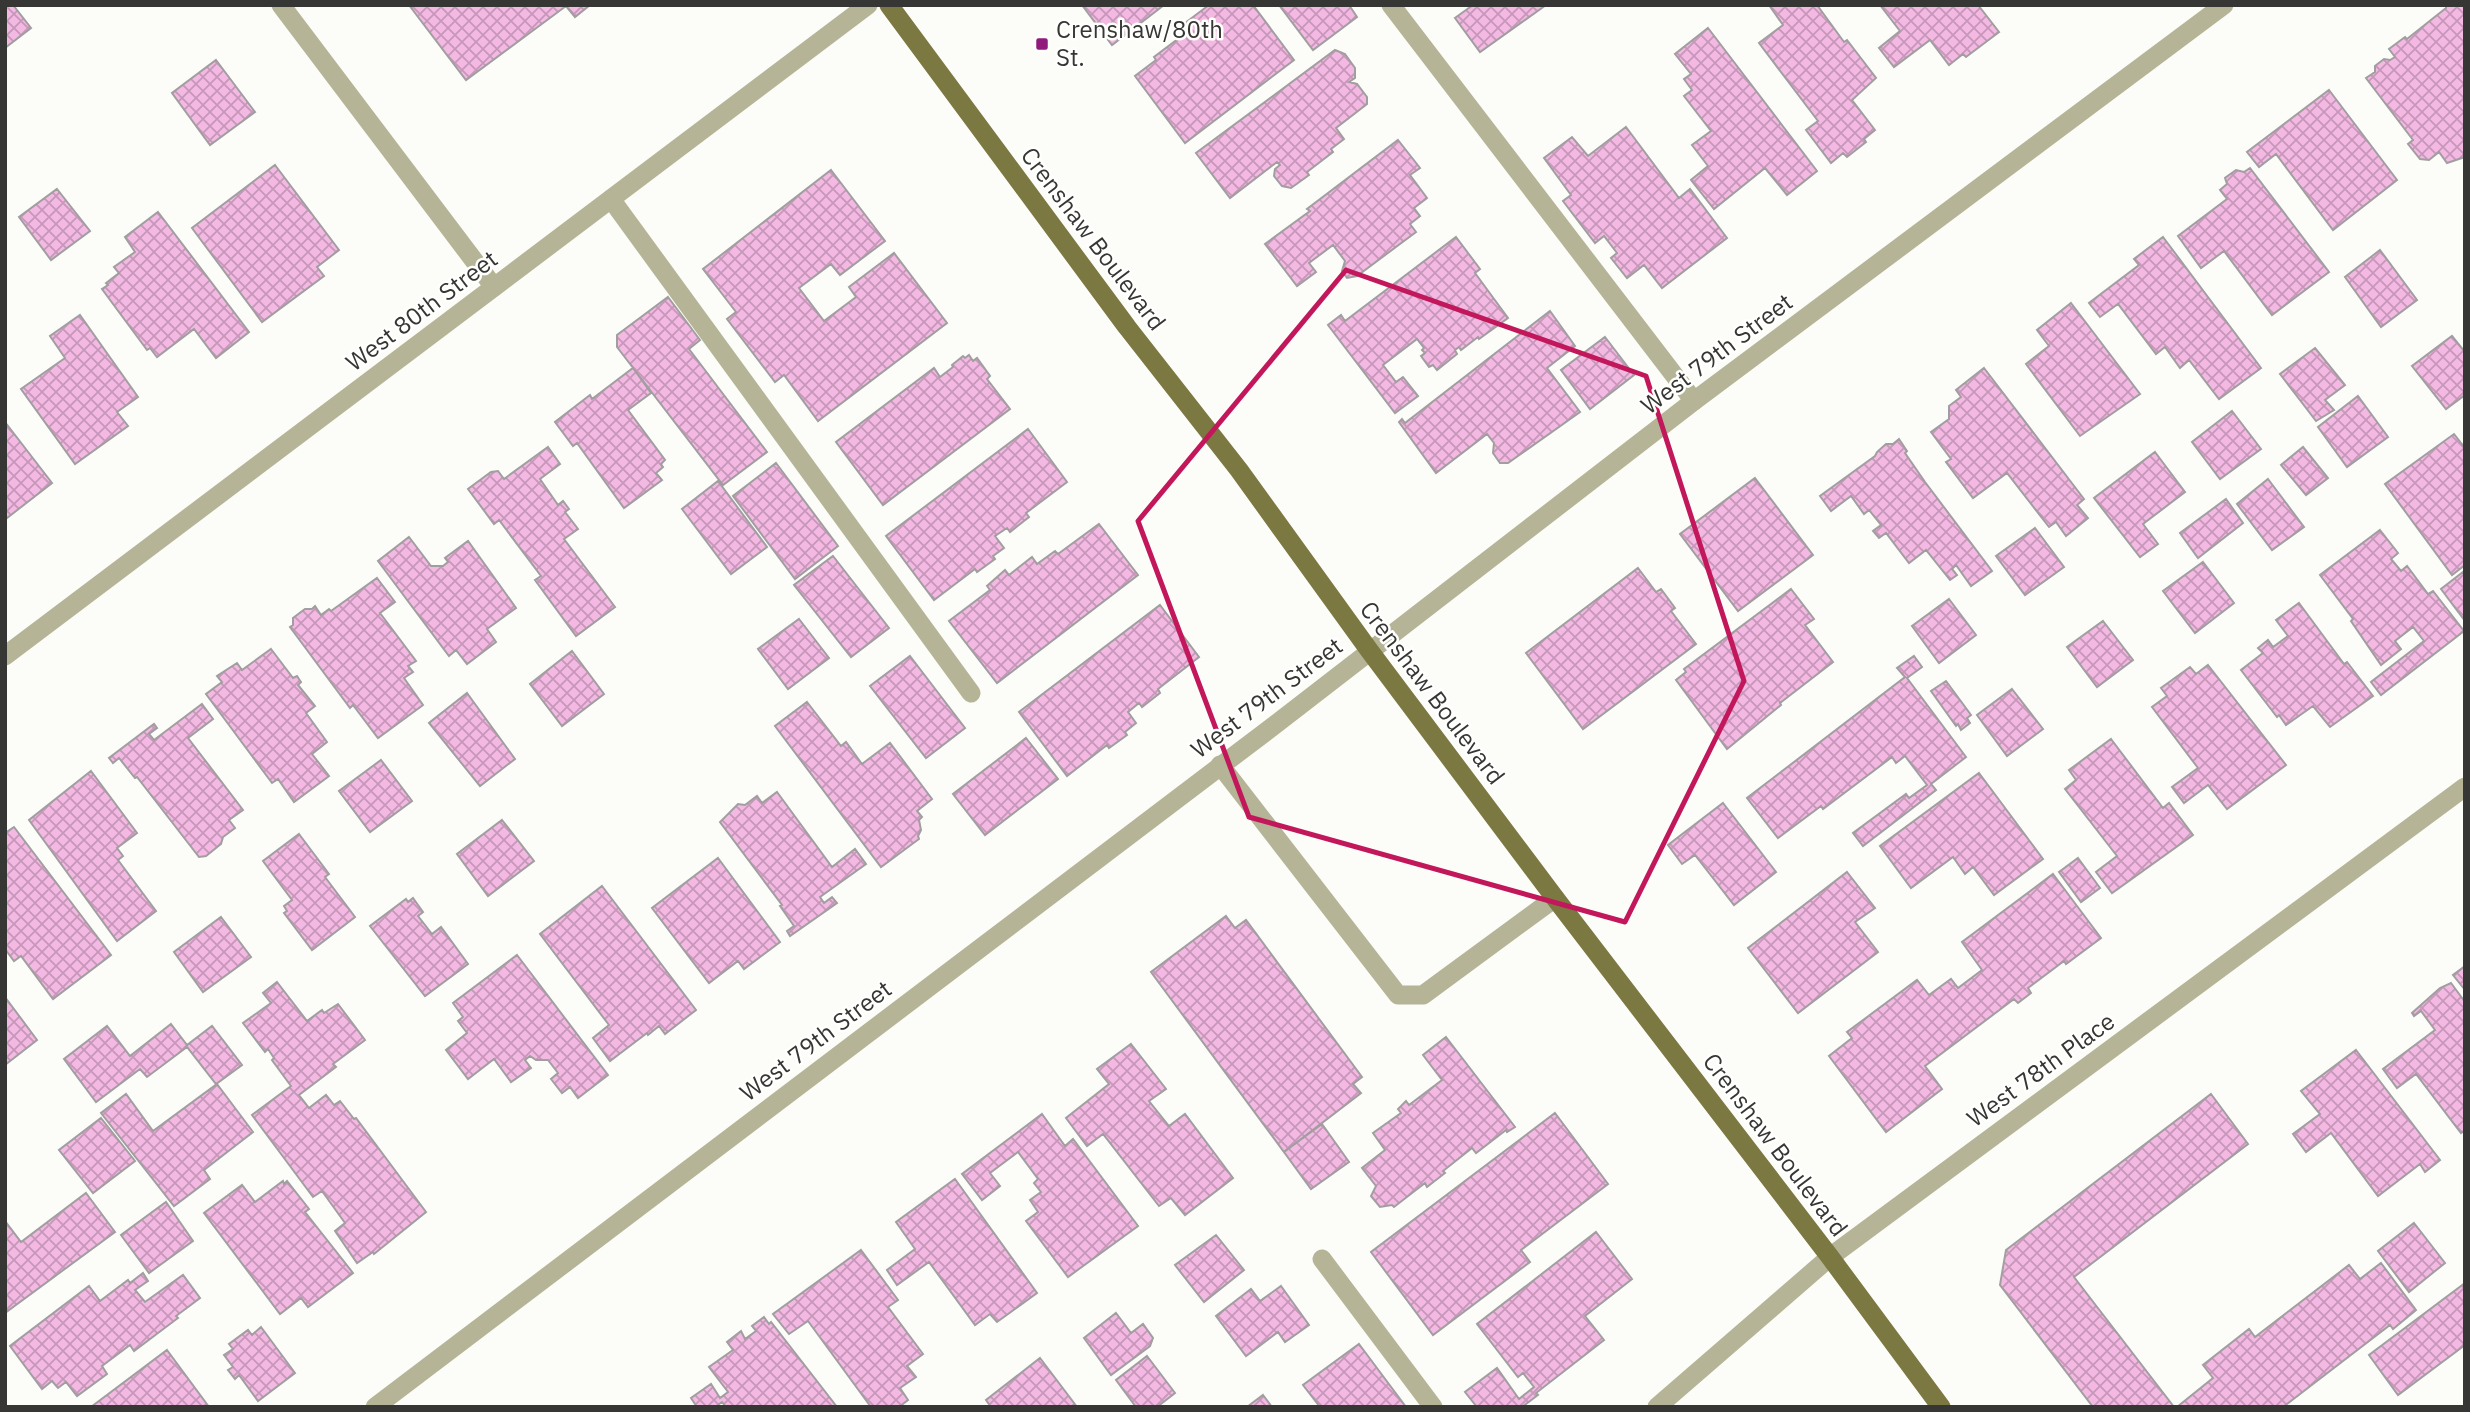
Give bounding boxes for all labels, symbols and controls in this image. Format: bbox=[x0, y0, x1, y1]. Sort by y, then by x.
place label: Crenshaw/80th St. bbox=[1056, 13, 1223, 73]
marker: Crenshaw/80th St. bbox=[1034, 36, 1050, 52]
street label: Crenshaw Boulevard bbox=[1014, 140, 1173, 337]
street label: West 80th Street bbox=[339, 243, 504, 378]
street label: West 79th Street bbox=[1634, 286, 1799, 421]
street label: Crenshaw Boulevard bbox=[1353, 594, 1512, 791]
street label: West 79th Street bbox=[1184, 630, 1349, 765]
street label: West 79th Street bbox=[733, 973, 898, 1108]
street label: West 78th Place bbox=[1960, 1005, 2121, 1134]
street label: Crenshaw Boulevard bbox=[1696, 1046, 1855, 1243]

